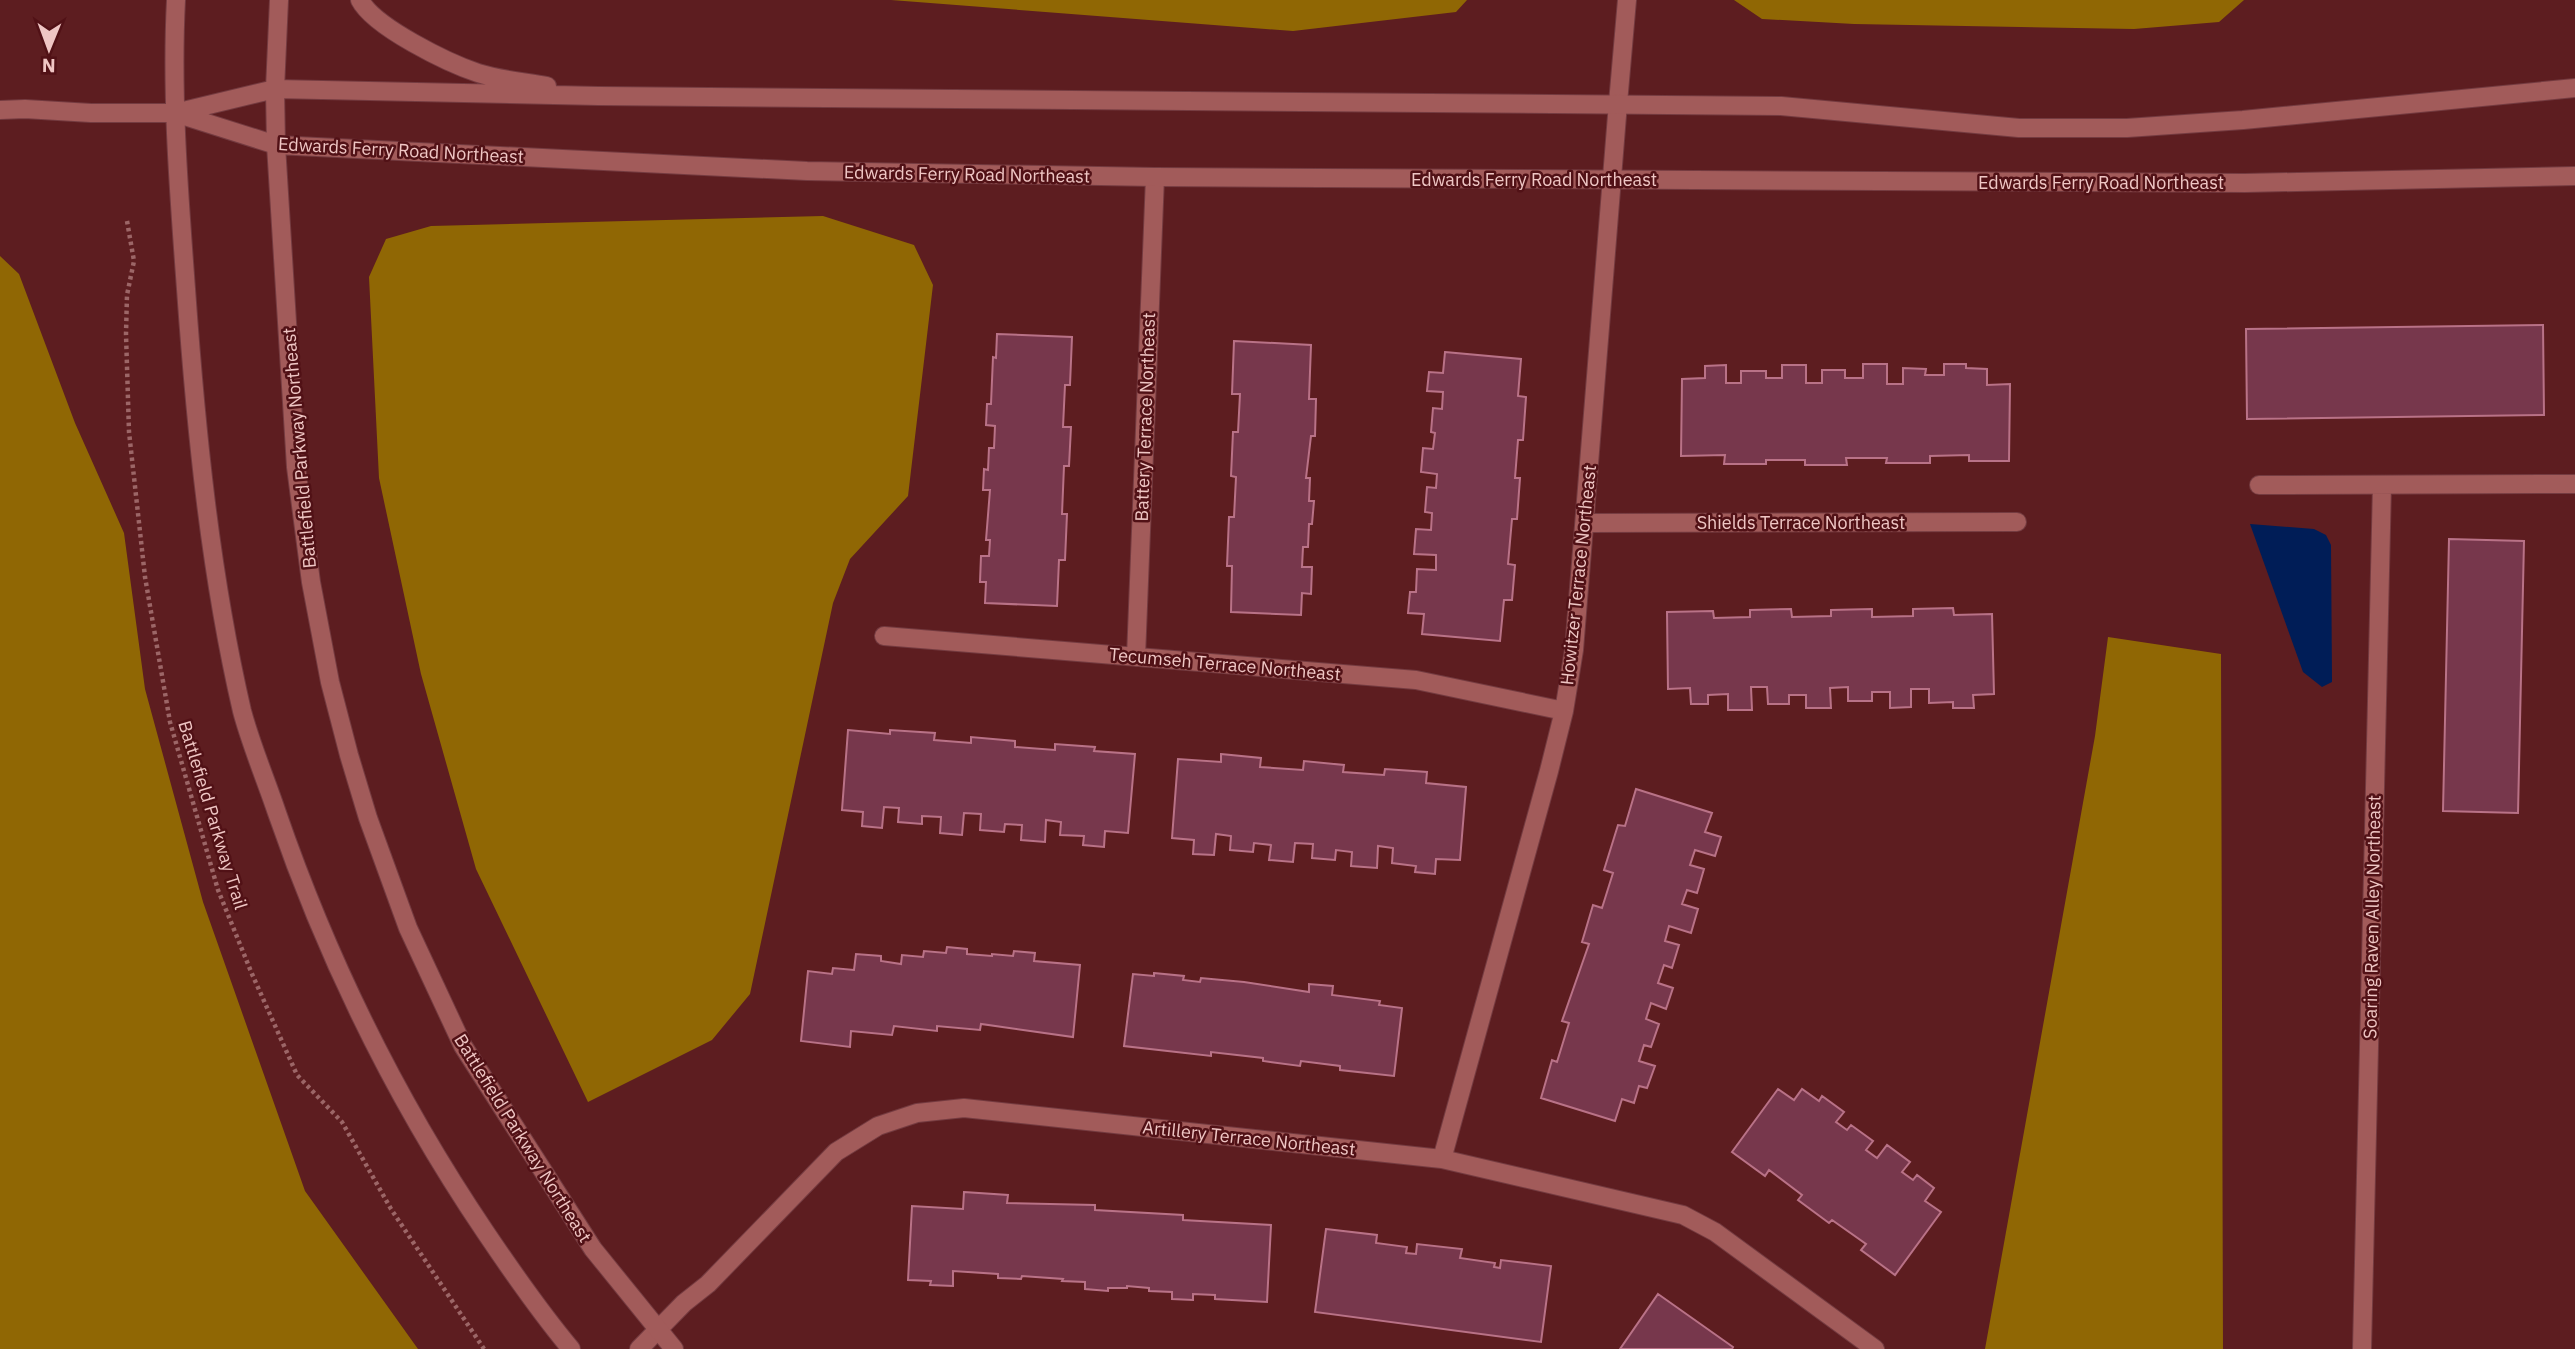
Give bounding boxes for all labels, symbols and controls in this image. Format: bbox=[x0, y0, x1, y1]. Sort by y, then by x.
north arrow bbox=[14, 14, 84, 84]
text: N bbox=[42, 54, 56, 78]
street label: Edwards Ferry Road Northeast bbox=[277, 132, 525, 168]
street label: Edwards Ferry Road Northeast bbox=[844, 160, 1090, 188]
street label: Edwards Ferry Road Northeast bbox=[1411, 168, 1657, 191]
street label: Edwards Ferry Road Northeast bbox=[1978, 171, 2224, 194]
street label: Battery Terrace Northeast bbox=[1130, 312, 1160, 522]
street label: Battlefield Parkway Northeast bbox=[277, 327, 321, 569]
street label: Howitzer Terrace Northeast bbox=[1555, 464, 1601, 686]
street label: Shields Terrace Northeast bbox=[1697, 511, 1905, 534]
street label: Tecumseh Terrace Northeast bbox=[1108, 642, 1342, 686]
street label: Battlefield Parkway Trail bbox=[173, 718, 253, 912]
street label: Soaring Raven Alley Northeast bbox=[2358, 795, 2386, 1039]
street label: Battlefield Parkway Northeast bbox=[449, 1029, 597, 1247]
street label: Artillery Terrace Northeast bbox=[1141, 1115, 1357, 1161]

